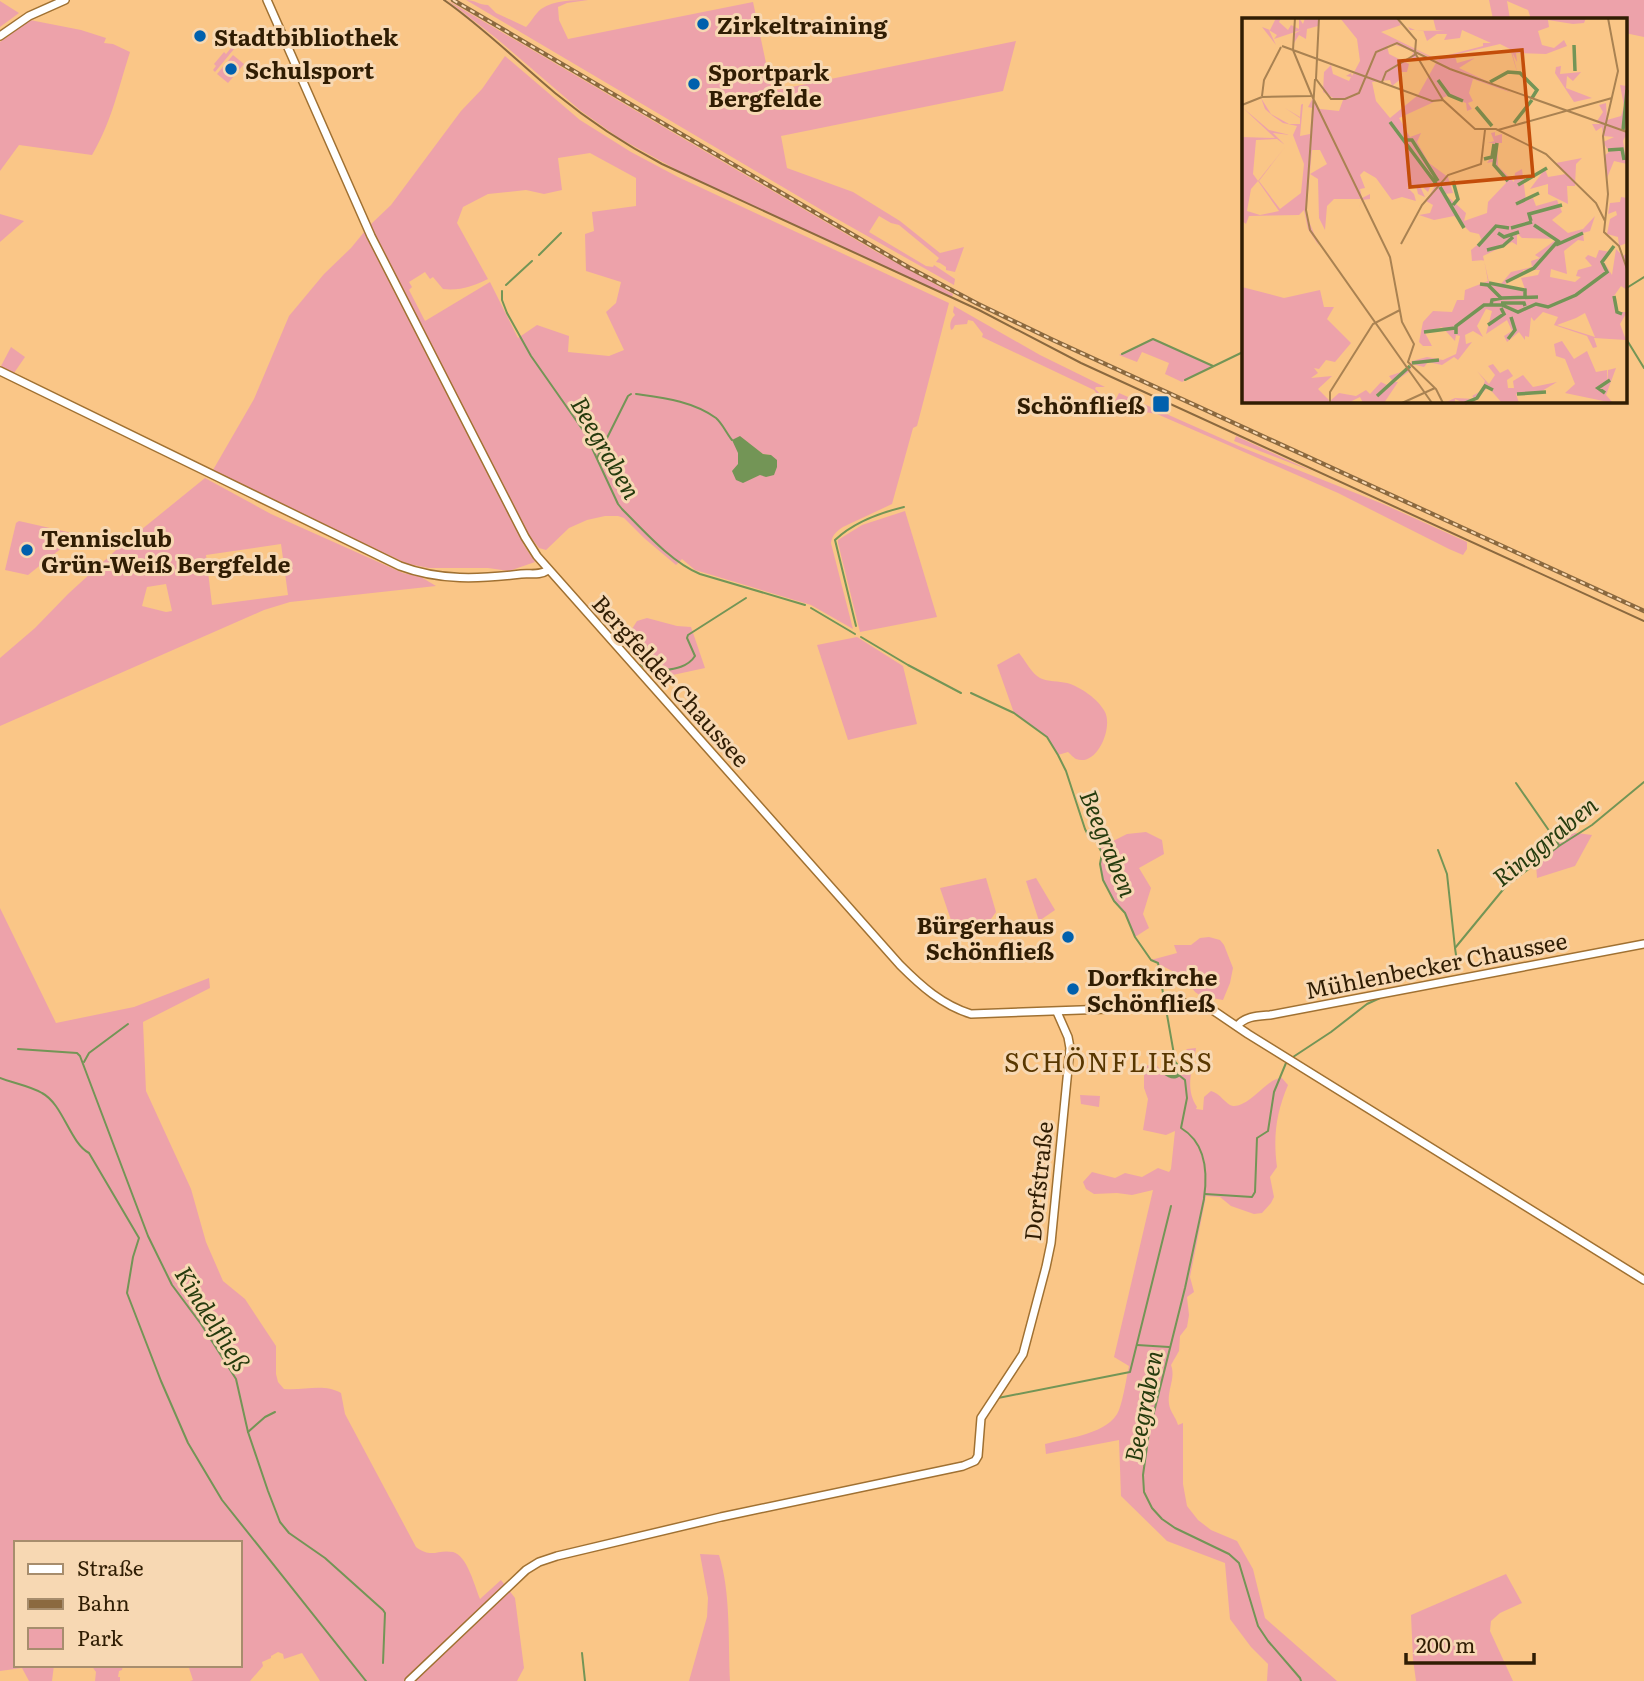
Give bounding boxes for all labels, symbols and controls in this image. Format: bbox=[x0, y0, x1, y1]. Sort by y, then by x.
place label: Zirkeltraining bbox=[717, 7, 888, 41]
marker: Zirkeltraining bbox=[695, 16, 711, 32]
inset map bbox=[1242, 18, 1626, 402]
place label: Stadtbibliothek bbox=[214, 19, 399, 53]
marker: Stadtbibliothek bbox=[192, 28, 208, 44]
place label: Schulsport bbox=[245, 52, 374, 86]
place label: Sportpark Bergfelde bbox=[708, 54, 830, 114]
marker: Schulsport bbox=[223, 61, 239, 77]
marker: Sportpark Bergfelde bbox=[686, 76, 702, 92]
place label: Schönfließ bbox=[1017, 387, 1145, 421]
water label: Beegraben bbox=[564, 389, 650, 505]
marker: Schönfließ bbox=[1151, 394, 1171, 414]
place label: Tennisclub Grün-Weiß Bergfelde bbox=[41, 520, 291, 580]
marker: Tennisclub Grün-Weiß Bergfelde bbox=[19, 542, 35, 558]
street label: Bergfelder Chaussee bbox=[585, 586, 759, 774]
water label: Beegraben bbox=[1073, 784, 1147, 902]
water label: Ringgraben bbox=[1484, 787, 1604, 893]
place label: Bürgerhaus Schönfließ bbox=[916, 907, 1054, 967]
street label: Mühlenbecker Chaussee bbox=[1302, 922, 1570, 1006]
marker: Bürgerhaus Schönfließ bbox=[1060, 929, 1076, 945]
place label: Dorfkirche Schönfließ bbox=[1087, 959, 1217, 1019]
marker: Dorfkirche Schönfließ bbox=[1065, 981, 1081, 997]
district label: SCHÖNFLIESS bbox=[1004, 1041, 1214, 1080]
street label: Dorfstraße bbox=[1014, 1119, 1060, 1243]
water label: Kindelfließ bbox=[168, 1259, 260, 1377]
water label: Beegraben bbox=[1114, 1347, 1170, 1465]
legend bbox=[14, 1541, 242, 1667]
text: Straße bbox=[77, 1551, 144, 1582]
text: Bahn bbox=[77, 1586, 130, 1617]
text: Park bbox=[77, 1621, 123, 1652]
scale bar bbox=[1406, 1622, 1534, 1666]
text: 200 m bbox=[1416, 1628, 1476, 1659]

